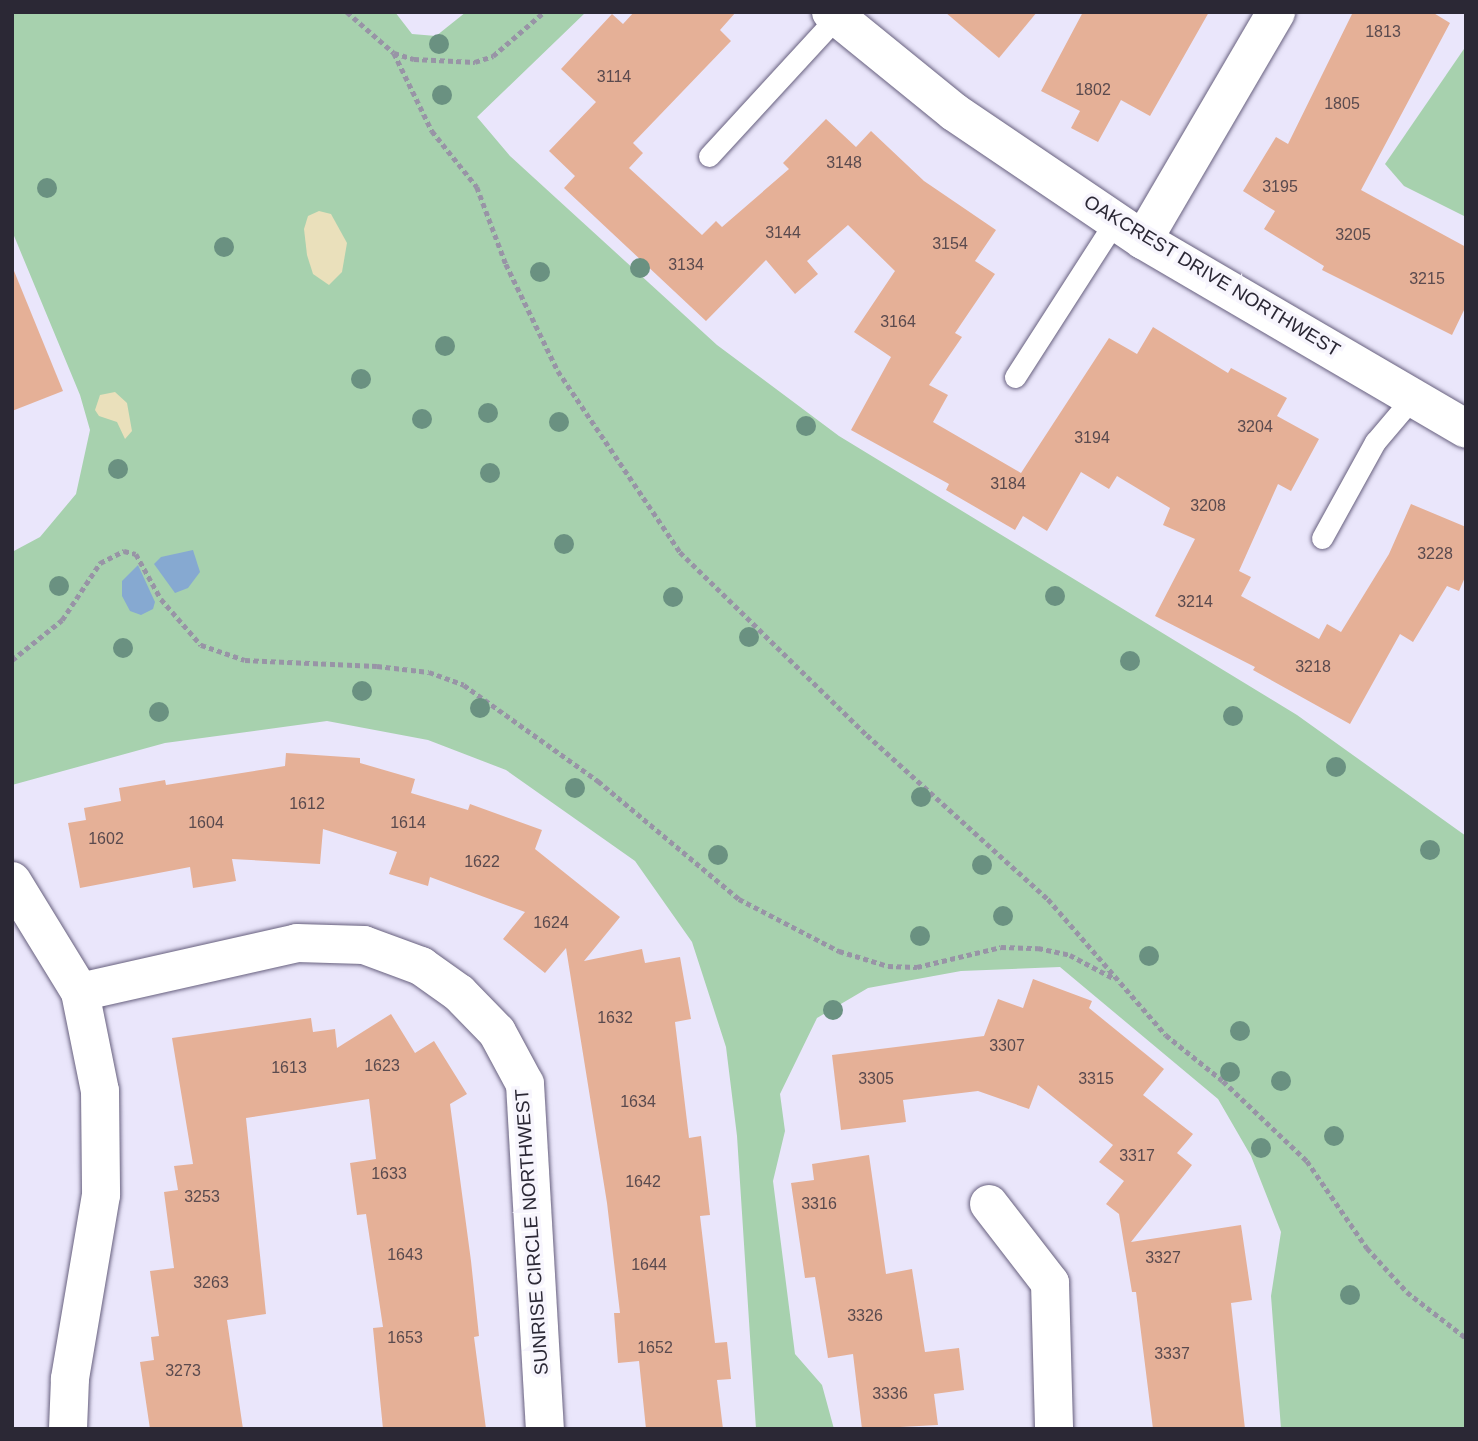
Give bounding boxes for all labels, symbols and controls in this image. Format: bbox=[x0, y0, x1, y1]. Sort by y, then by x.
house number: 1813 bbox=[1365, 22, 1401, 42]
house number: 3114 bbox=[597, 67, 631, 87]
house number: 1802 bbox=[1075, 80, 1111, 100]
house number: 1805 bbox=[1324, 94, 1360, 114]
house number: 3148 bbox=[826, 153, 862, 173]
house number: 3195 bbox=[1262, 177, 1298, 197]
street label: OAKCREST DRIVE NORTHWEST bbox=[1080, 190, 1344, 362]
house number: 3144 bbox=[765, 223, 801, 243]
house number: 3205 bbox=[1335, 225, 1371, 245]
house number: 3154 bbox=[932, 234, 968, 254]
house number: 3134 bbox=[668, 255, 704, 275]
house number: 3215 bbox=[1409, 269, 1445, 289]
house number: 3164 bbox=[880, 312, 916, 332]
house number: 3204 bbox=[1237, 417, 1273, 437]
house number: 3194 bbox=[1074, 428, 1110, 448]
house number: 3184 bbox=[990, 474, 1026, 494]
house number: 3208 bbox=[1190, 496, 1226, 516]
house number: 3228 bbox=[1417, 544, 1453, 564]
house number: 3214 bbox=[1177, 592, 1213, 612]
house number: 3218 bbox=[1295, 657, 1331, 677]
house number: 1612 bbox=[289, 794, 325, 814]
house number: 1604 bbox=[188, 813, 224, 833]
house number: 1614 bbox=[390, 813, 426, 833]
house number: 1602 bbox=[88, 829, 124, 849]
house number: 1622 bbox=[464, 852, 500, 872]
house number: 1624 bbox=[533, 913, 569, 933]
house number: 1632 bbox=[597, 1008, 633, 1028]
house number: 3307 bbox=[989, 1036, 1025, 1056]
house number: 1623 bbox=[364, 1056, 400, 1076]
house number: 1613 bbox=[271, 1058, 307, 1078]
house number: 3305 bbox=[858, 1069, 894, 1089]
house number: 3315 bbox=[1078, 1069, 1114, 1089]
street label: SUNRISE CIRCLE NORTHWEST bbox=[511, 1088, 553, 1376]
house number: 1634 bbox=[620, 1092, 656, 1112]
house number: 3317 bbox=[1119, 1146, 1155, 1166]
house number: 1633 bbox=[371, 1164, 407, 1184]
house number: 1642 bbox=[625, 1172, 661, 1192]
house number: 3253 bbox=[184, 1187, 220, 1207]
house number: 3316 bbox=[801, 1194, 837, 1214]
house number: 1643 bbox=[387, 1245, 423, 1265]
house number: 3327 bbox=[1145, 1248, 1181, 1268]
house number: 1644 bbox=[631, 1255, 667, 1275]
house number: 3263 bbox=[193, 1273, 229, 1293]
house number: 3326 bbox=[847, 1306, 883, 1326]
house number: 1653 bbox=[387, 1328, 423, 1348]
house number: 1652 bbox=[637, 1338, 673, 1358]
house number: 3337 bbox=[1154, 1344, 1190, 1364]
house number: 3273 bbox=[165, 1361, 201, 1381]
house number: 3336 bbox=[872, 1384, 908, 1404]

